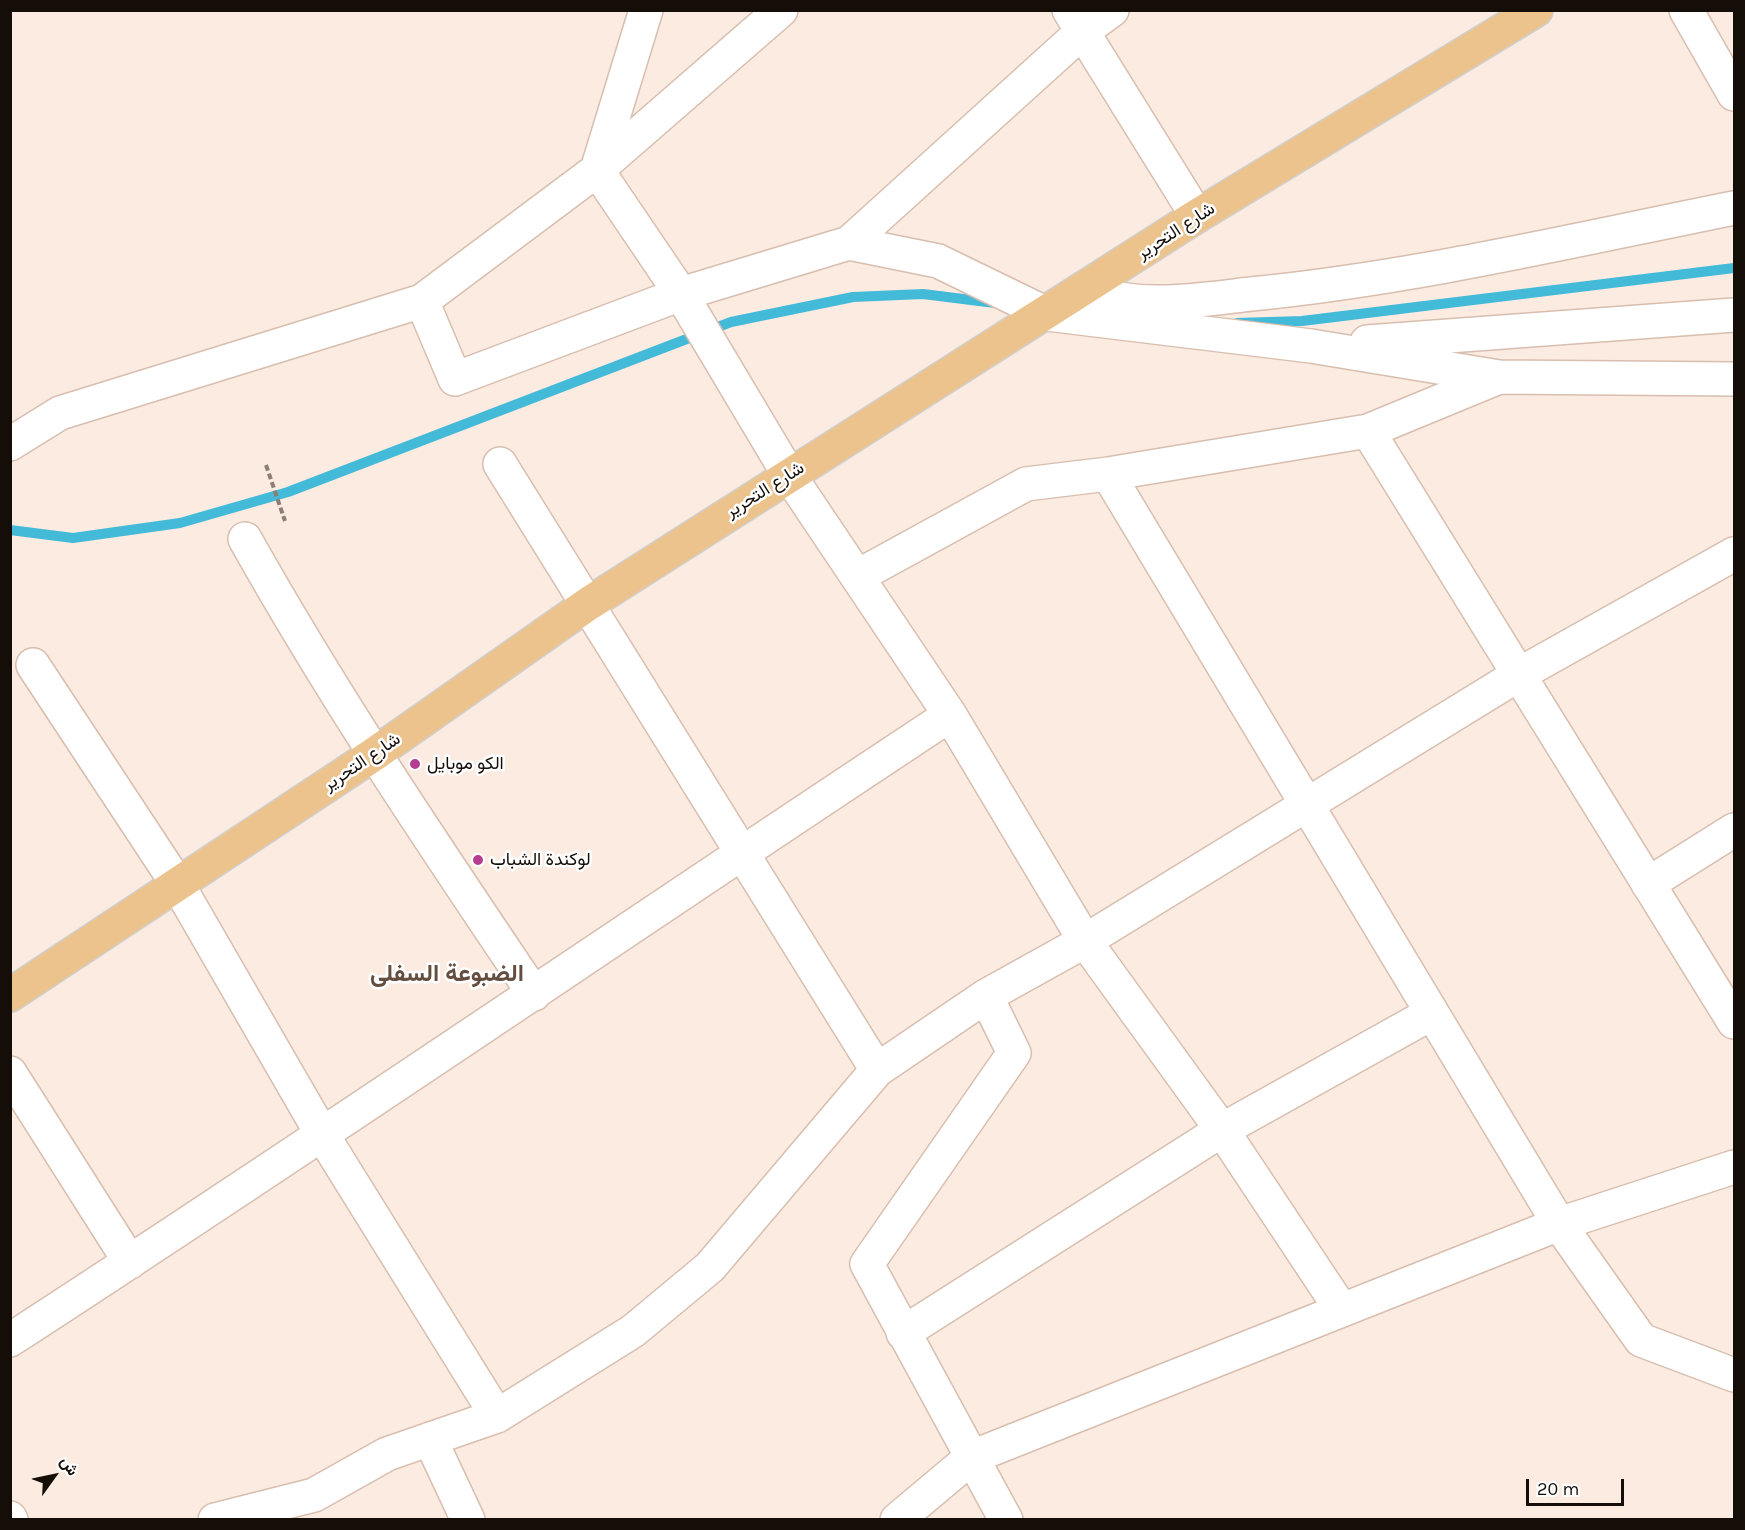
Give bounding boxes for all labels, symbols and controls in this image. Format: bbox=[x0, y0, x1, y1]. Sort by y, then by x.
street label: شارع التحرير bbox=[1133, 198, 1219, 264]
street label: شارع التحرير bbox=[722, 457, 808, 523]
street label: شارع التحرير bbox=[319, 728, 405, 796]
place label: الكو موبايل bbox=[427, 753, 504, 775]
marker: الكو موبايل bbox=[408, 757, 422, 771]
place label: لوكندة الشباب bbox=[490, 849, 591, 871]
marker: لوكندة الشباب bbox=[471, 853, 485, 867]
district label: الضبوعة السفلى bbox=[370, 960, 524, 988]
north arrow bbox=[24, 1446, 84, 1506]
text: ش bbox=[56, 1453, 83, 1479]
scale bar bbox=[1529, 1467, 1626, 1505]
text: 20 m bbox=[1537, 1478, 1579, 1500]

